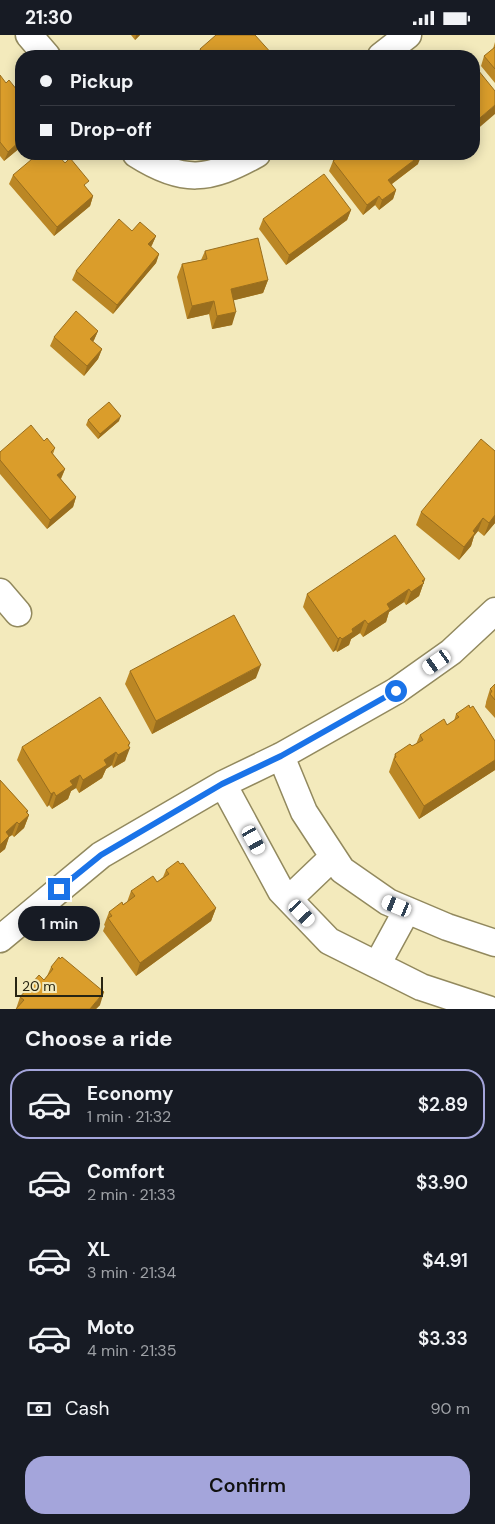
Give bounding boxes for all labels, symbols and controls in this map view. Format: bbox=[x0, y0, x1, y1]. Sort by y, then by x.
text: 21:30 bbox=[25, 5, 73, 30]
text: Pickup bbox=[70, 69, 134, 94]
text: Drop-off bbox=[70, 117, 152, 142]
car bbox=[420, 647, 453, 677]
route start bbox=[385, 680, 407, 702]
car bbox=[240, 823, 267, 857]
route end bbox=[48, 878, 70, 900]
car bbox=[380, 893, 413, 919]
car bbox=[286, 897, 317, 929]
callout: 1 min bbox=[18, 907, 100, 941]
text: 1 min bbox=[40, 913, 78, 934]
scale bar bbox=[15, 974, 102, 997]
text: 20 m bbox=[22, 977, 56, 995]
text: Choose a ride bbox=[25, 1024, 173, 1053]
text: Economy bbox=[87, 1081, 174, 1106]
icon: car bbox=[27, 1082, 72, 1127]
text: $2.89 bbox=[418, 1092, 468, 1117]
text: 1 min · 21:32 bbox=[87, 1106, 171, 1127]
text: Comfort bbox=[87, 1159, 165, 1184]
icon: car bbox=[27, 1160, 72, 1205]
text: $3.90 bbox=[416, 1170, 468, 1195]
text: 2 min · 21:33 bbox=[87, 1184, 176, 1205]
text: XL bbox=[87, 1237, 110, 1262]
icon: car bbox=[27, 1238, 72, 1283]
text: $4.91 bbox=[422, 1248, 468, 1273]
text: 3 min · 21:34 bbox=[87, 1262, 176, 1283]
text: Moto bbox=[87, 1315, 135, 1340]
icon: car bbox=[27, 1316, 72, 1361]
text: $3.33 bbox=[418, 1326, 468, 1351]
text: 4 min · 21:35 bbox=[87, 1340, 177, 1361]
icon: cash bbox=[25, 1395, 53, 1423]
text: Cash bbox=[65, 1396, 109, 1421]
text: 90 m bbox=[430, 1398, 470, 1419]
button: Confirm bbox=[25, 1456, 470, 1514]

